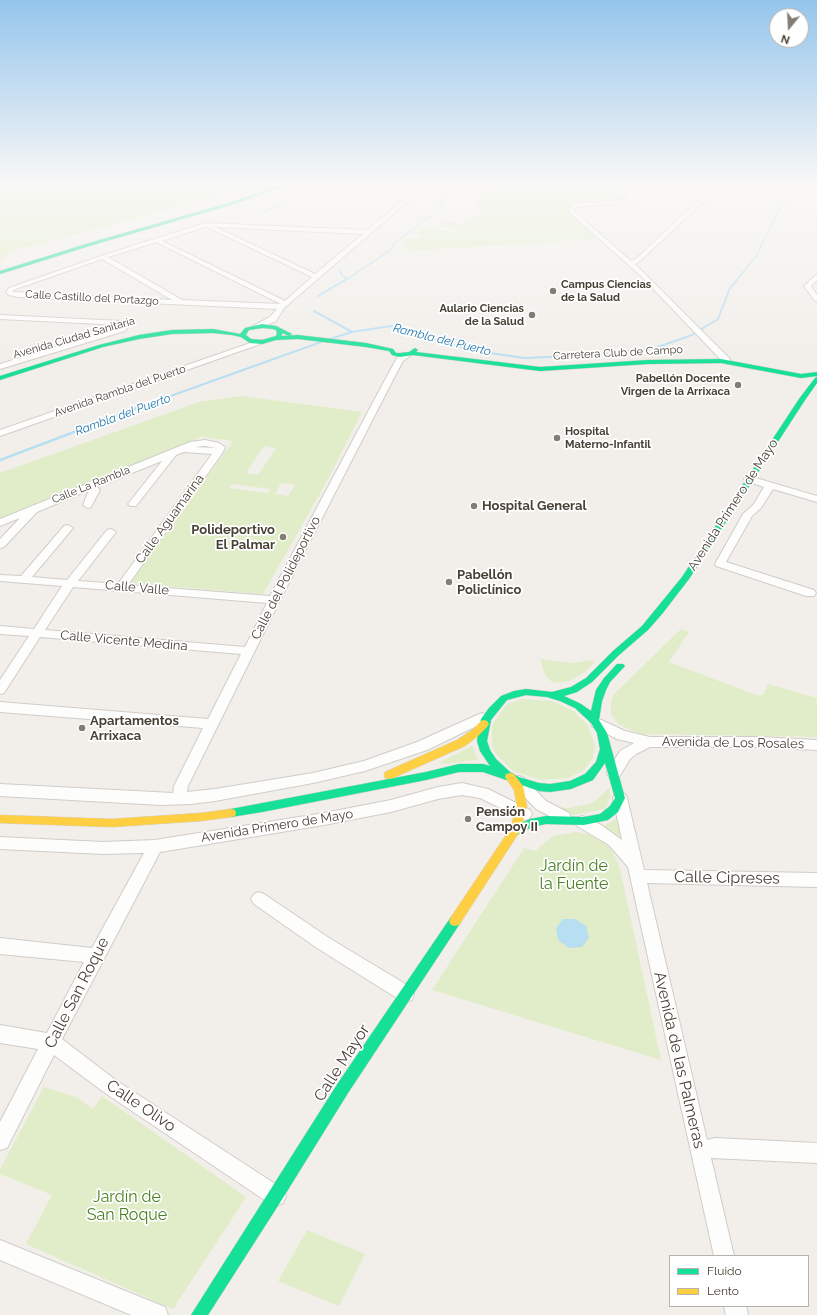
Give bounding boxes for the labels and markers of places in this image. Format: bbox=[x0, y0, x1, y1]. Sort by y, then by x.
place label: Campus Ciencias de la Salud bbox=[561, 278, 651, 304]
marker: Campus Ciencias de la Salud bbox=[548, 286, 558, 296]
place label: Aulario Ciencias de la Salud bbox=[439, 302, 524, 328]
marker: Aulario Ciencias de la Salud bbox=[527, 310, 537, 320]
place label: Pabellón Docente Virgen de la Arrixaca bbox=[621, 372, 730, 398]
marker: Pabellón Docente Virgen de la Arrixaca bbox=[733, 380, 743, 390]
place label: Hospital Materno-Infantil bbox=[565, 425, 651, 451]
marker: Hospital Materno-Infantil bbox=[552, 433, 562, 443]
place label: Hospital General bbox=[482, 498, 587, 514]
marker: Hospital General bbox=[469, 501, 479, 511]
place label: Polideportivo El Palmar bbox=[191, 522, 275, 553]
marker: Polideportivo El Palmar bbox=[278, 532, 288, 542]
place label: Pabellón Policlínico bbox=[457, 567, 521, 598]
marker: Pabellón Policlínico bbox=[444, 577, 454, 587]
place label: Apartamentos Arrixaca bbox=[90, 713, 179, 744]
marker: Apartamentos Arrixaca bbox=[77, 723, 87, 733]
place label: Pensión Campoy II bbox=[476, 804, 538, 835]
marker: Pensión Campoy II bbox=[463, 814, 473, 824]

